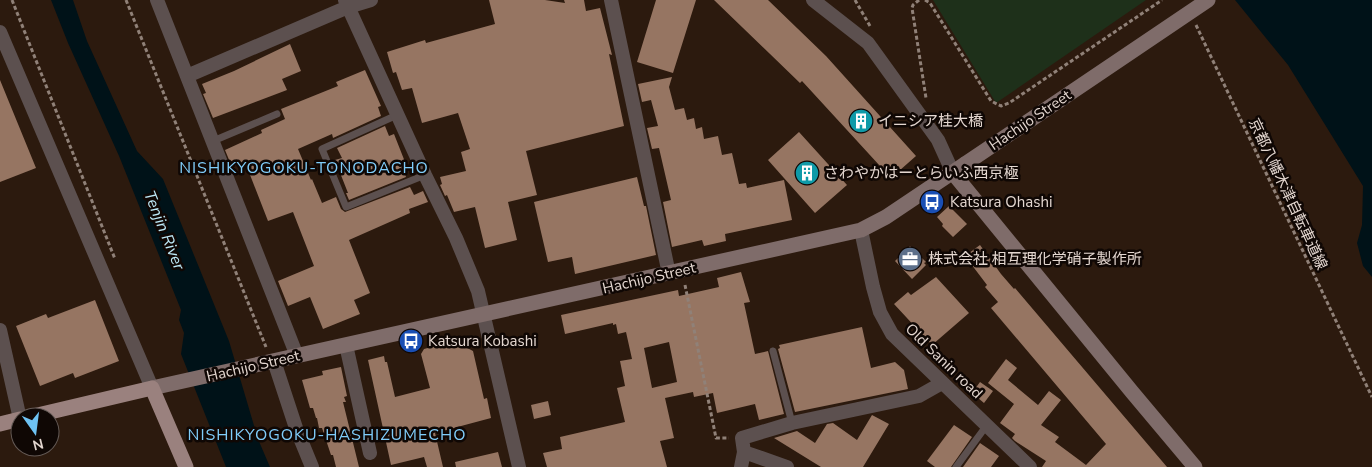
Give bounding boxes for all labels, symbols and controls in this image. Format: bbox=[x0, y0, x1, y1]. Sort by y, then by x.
street label: Hachijo Street bbox=[985, 85, 1076, 155]
building icon: イニシア桂大橋 bbox=[848, 108, 874, 134]
place label: イニシア桂大橋 bbox=[878, 111, 983, 131]
street label: 京都八幡木津自転車道線 bbox=[1244, 115, 1332, 273]
district label: NISHIKYOGOKU-TONODACHO bbox=[179, 157, 429, 179]
building icon: さわやかはーとらいふ西京極 bbox=[794, 160, 820, 186]
place label: さわやかはーとらいふ西京極 bbox=[824, 163, 1018, 183]
water label: Tenjin River bbox=[138, 188, 190, 274]
bus stop icon: Katsura Ohashi bbox=[919, 189, 945, 215]
place label: Katsura Ohashi bbox=[950, 192, 1053, 212]
office icon: 株式会社 相互理化学硝子製作所 bbox=[897, 246, 923, 272]
place label: 株式会社 相互理化学硝子製作所 bbox=[928, 249, 1142, 269]
street label: Hachijo Street bbox=[600, 257, 698, 298]
street label: Old Sanin road bbox=[901, 319, 987, 403]
bus stop icon: Katsura Kobashi bbox=[398, 328, 424, 354]
place label: Katsura Kobashi bbox=[428, 331, 537, 351]
street label: Hachijo Street bbox=[204, 345, 302, 386]
north arrow bbox=[10, 407, 60, 457]
district label: NISHIKYOGOKU-HASHIZUMECHO bbox=[188, 424, 466, 446]
text: N bbox=[31, 434, 45, 455]

